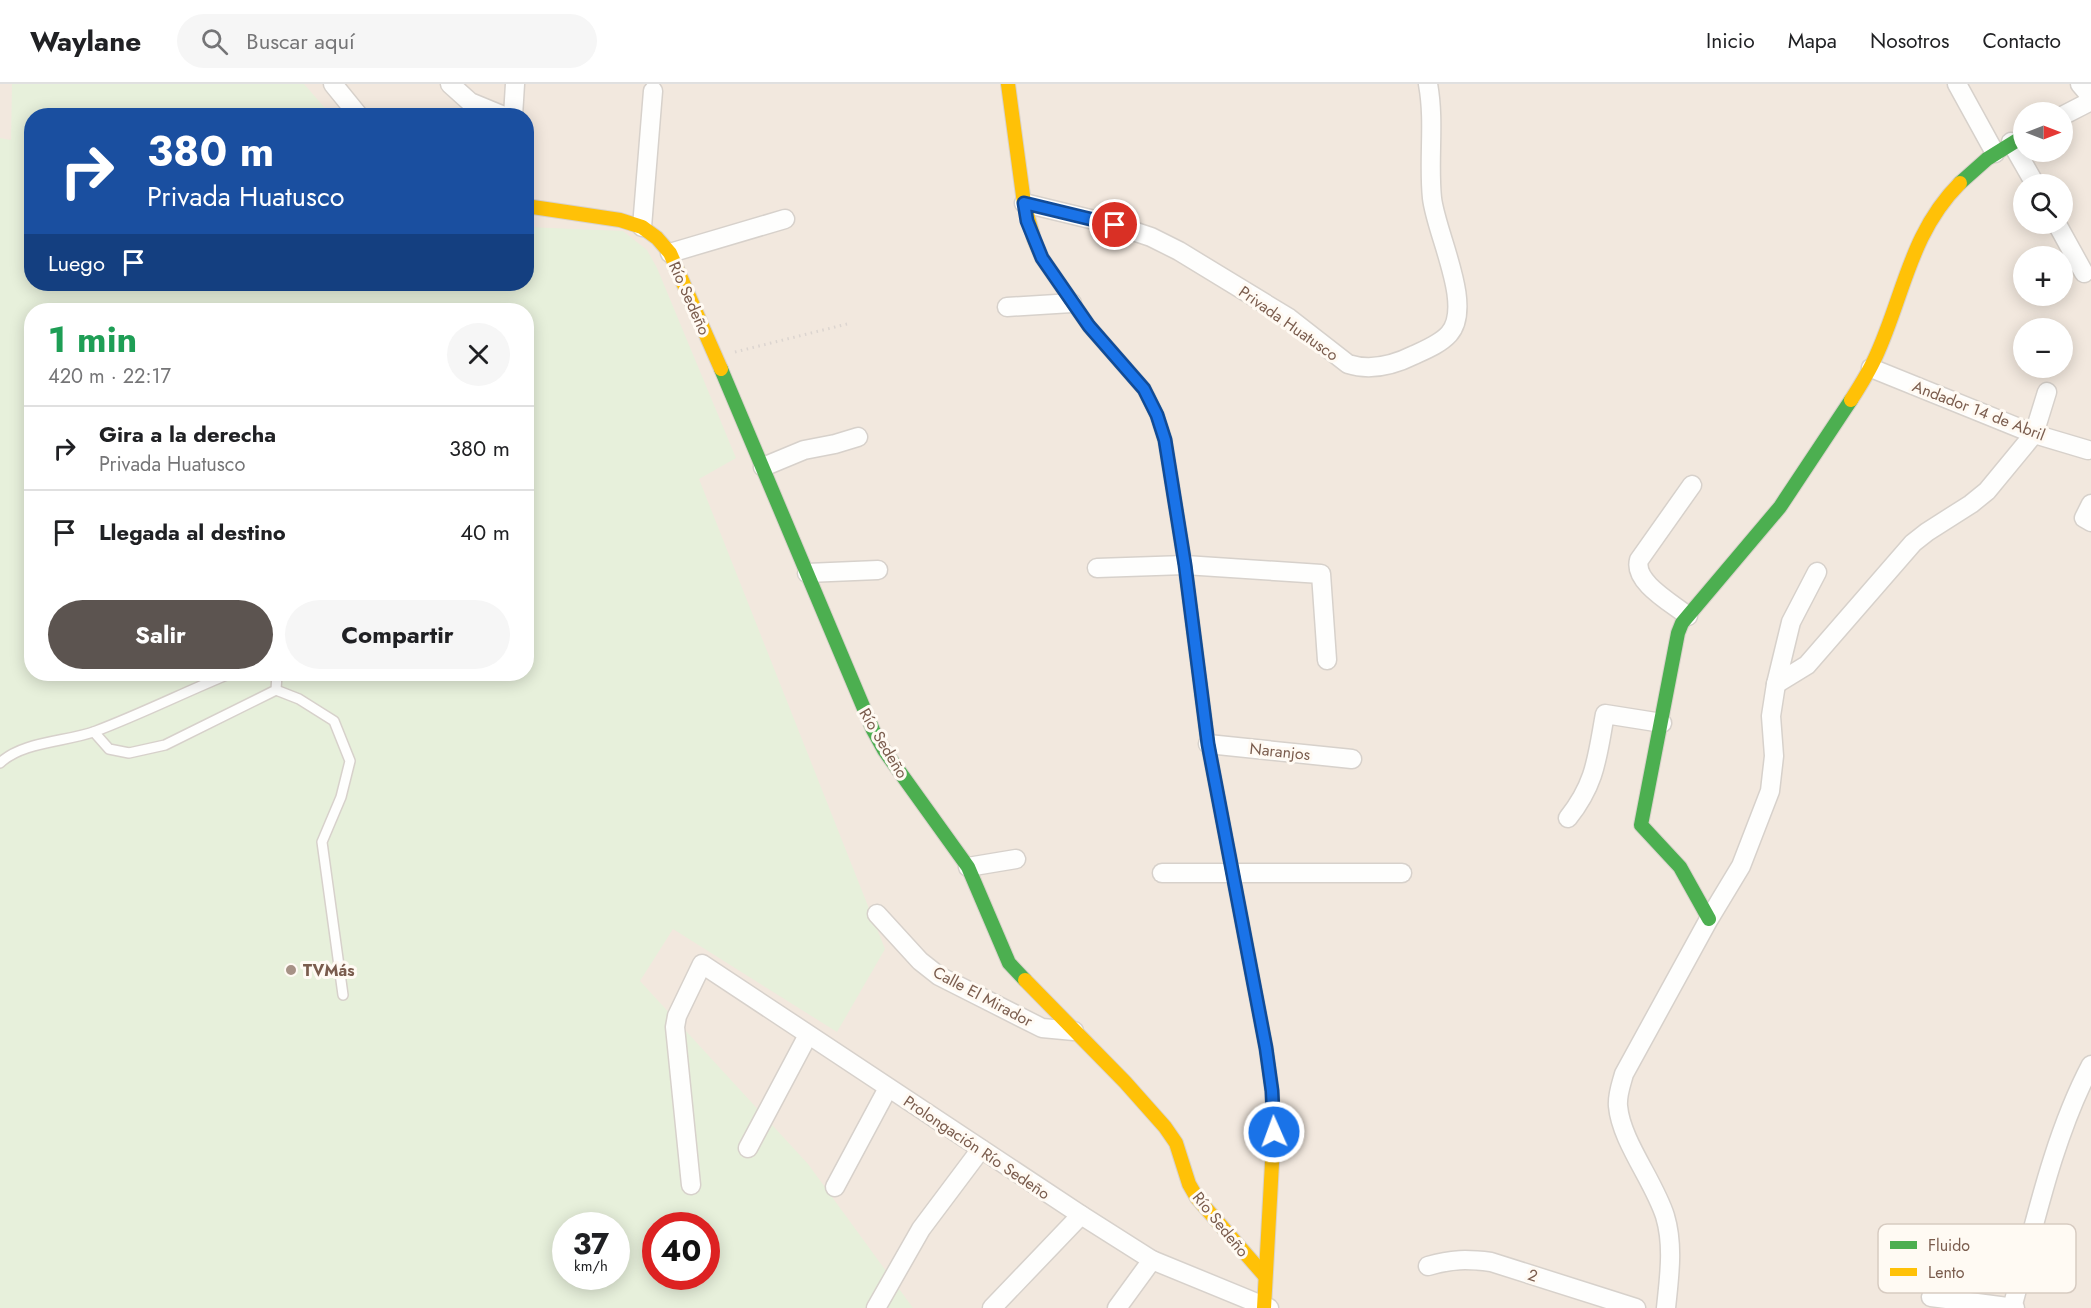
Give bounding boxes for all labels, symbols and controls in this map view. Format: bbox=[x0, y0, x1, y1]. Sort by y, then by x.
search box bbox=[177, 14, 597, 68]
text: Waylane bbox=[30, 21, 141, 62]
icon: search bbox=[198, 25, 231, 58]
text: Buscar aquí bbox=[246, 25, 355, 57]
text: Inicio bbox=[1706, 26, 1755, 56]
text: Mapa bbox=[1788, 26, 1837, 56]
text: Nosotros bbox=[1870, 26, 1949, 56]
text: Contacto bbox=[1982, 26, 2061, 56]
north arrow bbox=[2013, 102, 2073, 162]
map controls bbox=[2013, 102, 2073, 378]
text: 380 m bbox=[147, 121, 274, 182]
icon: right bbox=[48, 132, 126, 210]
button: search bbox=[2013, 174, 2073, 234]
text: Privada Huatusco bbox=[147, 177, 345, 216]
pin bbox=[1089, 199, 1140, 250]
icon: arrive bbox=[1098, 208, 1131, 241]
icon: arrive bbox=[117, 246, 150, 279]
button: + bbox=[2013, 246, 2073, 306]
text: Luego bbox=[48, 247, 105, 279]
street label: Río Sedeño bbox=[663, 258, 716, 339]
street label: Privada Huatusco bbox=[1234, 280, 1343, 367]
text: 1 min bbox=[48, 313, 137, 365]
button: − bbox=[2013, 318, 2073, 378]
button: close bbox=[447, 323, 510, 386]
text: 420 m · 22:17 bbox=[48, 362, 171, 391]
street label: Andador 14 de Abril bbox=[1909, 375, 2048, 446]
text: Gira a la derecha bbox=[99, 418, 276, 450]
icon: right bbox=[48, 432, 81, 465]
text: 380 m bbox=[449, 432, 510, 464]
text: Privada Huatusco bbox=[99, 450, 245, 479]
icon: arrive bbox=[48, 516, 81, 549]
text: Llegada al destino bbox=[99, 516, 286, 548]
text: 40 m bbox=[460, 516, 510, 548]
button: Salir bbox=[48, 600, 273, 669]
button: Compartir bbox=[285, 600, 510, 669]
street label: Río Sedeño bbox=[854, 704, 914, 783]
street label: Naranjos bbox=[1248, 737, 1311, 766]
place label: TVMás bbox=[303, 959, 354, 982]
street label: Calle El Mirador bbox=[929, 960, 1037, 1033]
marker: TVMás bbox=[284, 963, 298, 977]
street label: Prolongación Río Sedeño bbox=[899, 1090, 1055, 1205]
position arrow bbox=[1242, 1100, 1306, 1164]
street label: Río Sedeño bbox=[1187, 1187, 1254, 1262]
speed limit sign: 40 bbox=[642, 1212, 720, 1290]
text: 37 bbox=[573, 1222, 609, 1265]
legend bbox=[1878, 1224, 2076, 1293]
text: Fluido bbox=[1928, 1234, 1970, 1257]
text: km/h bbox=[574, 1255, 608, 1277]
text: Lento bbox=[1928, 1261, 1965, 1284]
street label: 2 bbox=[1525, 1263, 1541, 1288]

